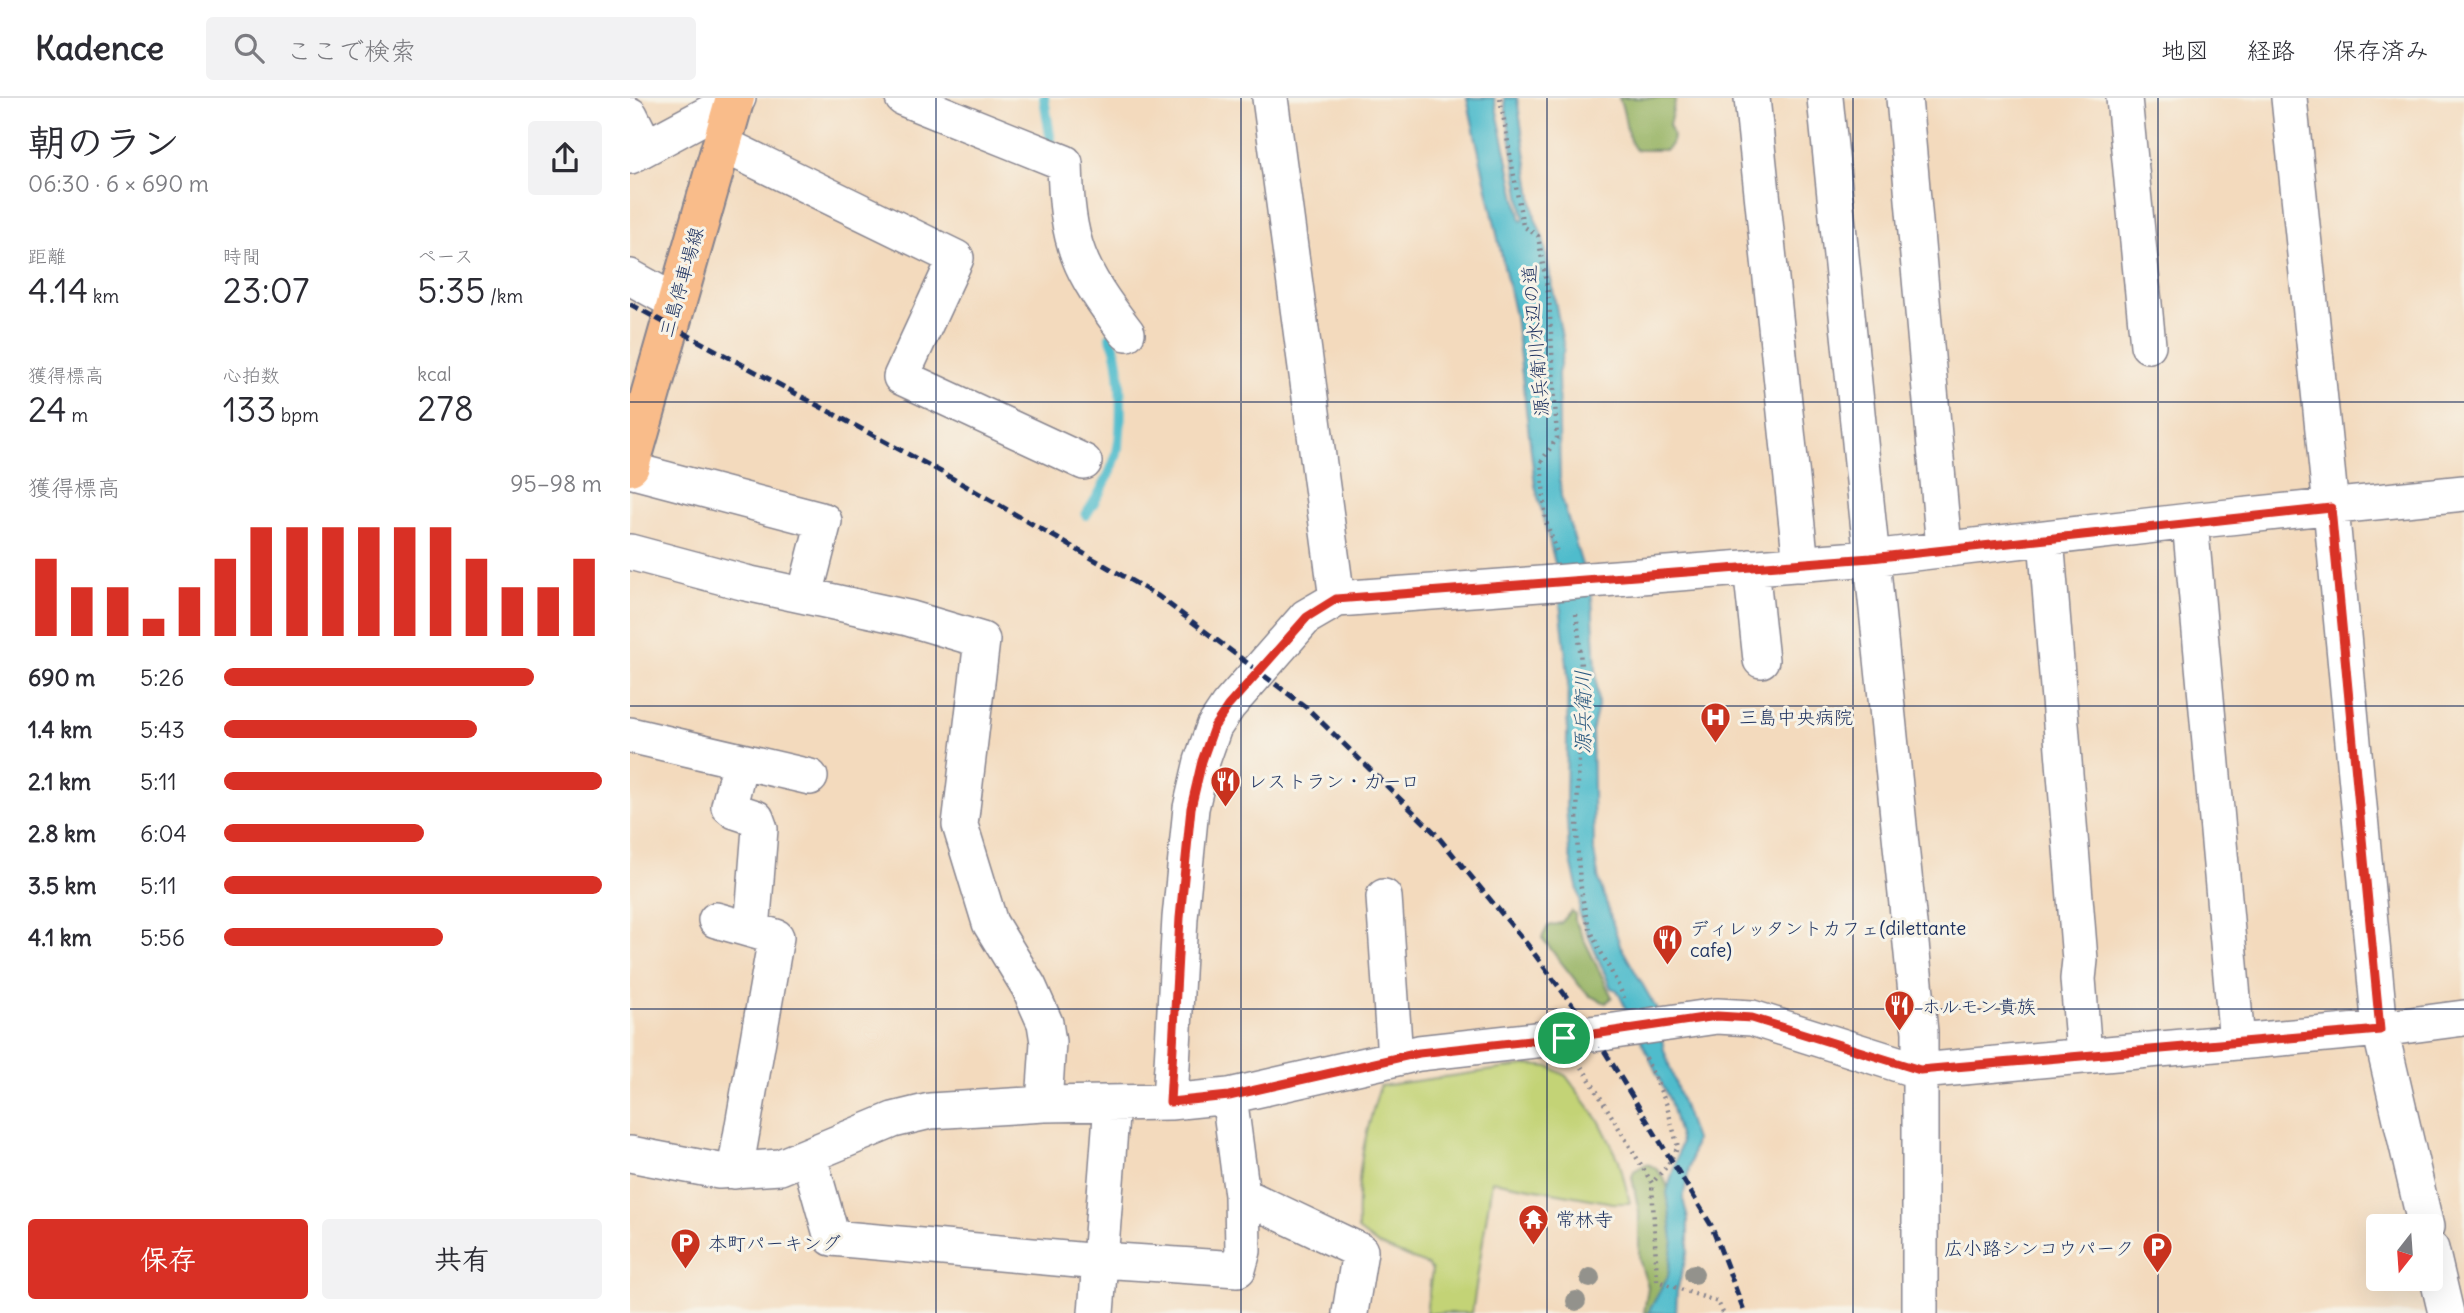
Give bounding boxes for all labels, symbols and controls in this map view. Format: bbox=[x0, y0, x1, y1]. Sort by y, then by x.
search box bbox=[206, 17, 696, 80]
text: Kadence bbox=[35, 27, 164, 69]
icon: search bbox=[230, 29, 268, 67]
text: ここで検索 bbox=[286, 34, 416, 67]
text: 地図 bbox=[2161, 35, 2209, 65]
text: 経路 bbox=[2247, 35, 2295, 65]
text: 保存済み bbox=[2333, 35, 2429, 65]
text: 朝のラン bbox=[28, 119, 180, 166]
button: share bbox=[528, 121, 602, 195]
text: 06:30 · 6 × 690 m bbox=[28, 169, 209, 198]
street label: 三島停車場線 bbox=[654, 224, 708, 340]
text: 距離 bbox=[28, 244, 66, 268]
text: 時間 bbox=[223, 244, 261, 268]
text: ペース bbox=[417, 244, 473, 268]
street label: 源兵衛川水辺の道 bbox=[1516, 264, 1554, 418]
text: 4.14 bbox=[28, 268, 88, 312]
text: 23:07 bbox=[223, 268, 309, 312]
text: 5:35 bbox=[417, 268, 485, 312]
text: km bbox=[88, 284, 119, 308]
text: /km bbox=[485, 284, 523, 308]
text: kcal bbox=[417, 362, 452, 386]
text: 獲得標高 bbox=[28, 363, 104, 387]
text: 心拍数 bbox=[223, 363, 280, 387]
text: 278 bbox=[417, 386, 474, 430]
text: 24 bbox=[28, 387, 67, 431]
text: 133 bbox=[223, 387, 276, 431]
text: m bbox=[67, 403, 88, 427]
text: bpm bbox=[276, 403, 319, 427]
text: 95–98 m bbox=[510, 469, 602, 498]
text: 獲得標高 bbox=[28, 473, 120, 502]
text: 690 m bbox=[28, 663, 95, 692]
text: 5:26 bbox=[140, 663, 184, 692]
water label: 源兵衛川 bbox=[1569, 670, 1596, 754]
hospital icon: 三島中央病院 bbox=[1699, 700, 1733, 744]
place label: 三島中央病院 bbox=[1739, 705, 1853, 729]
text: 1.4 km bbox=[28, 715, 92, 744]
text: 5:43 bbox=[140, 715, 185, 744]
restaurant icon: レストラン・カーロ bbox=[1208, 764, 1242, 808]
text: 2.1 km bbox=[28, 767, 91, 796]
text: 5:11 bbox=[140, 767, 177, 796]
place label: レストラン・カーロ bbox=[1248, 769, 1420, 793]
text: 2.8 km bbox=[28, 819, 96, 848]
text: 6:04 bbox=[140, 819, 187, 848]
text: 3.5 km bbox=[28, 871, 96, 900]
text: 5:11 bbox=[140, 871, 177, 900]
place label: ディレッタントカフェ(dilettante cafe) bbox=[1690, 916, 1966, 962]
restaurant icon: ディレッタントカフェ(dilettante cafe) bbox=[1650, 922, 1684, 966]
text: 4.1 km bbox=[28, 923, 92, 952]
text: 5:56 bbox=[140, 923, 185, 952]
restaurant icon: ホルモン貴族 bbox=[1882, 989, 1916, 1033]
place label: ホルモン貴族 bbox=[1922, 994, 2036, 1018]
pin bbox=[1534, 1008, 1594, 1068]
icon: arrive bbox=[1545, 1019, 1583, 1057]
temple icon: 常林寺 bbox=[1516, 1202, 1550, 1246]
place label: 常林寺 bbox=[1556, 1207, 1613, 1231]
north arrow bbox=[2366, 1214, 2443, 1292]
map controls bbox=[2366, 1214, 2443, 1291]
button: 保存 bbox=[28, 1219, 308, 1299]
button: 共有 bbox=[322, 1219, 602, 1299]
parking icon: 本町パーキング bbox=[668, 1226, 702, 1270]
place label: 本町パーキング bbox=[708, 1231, 841, 1255]
parking icon: 広小路シンコウパーク bbox=[2140, 1231, 2174, 1275]
place label: 広小路シンコウパーク bbox=[1944, 1236, 2134, 1260]

